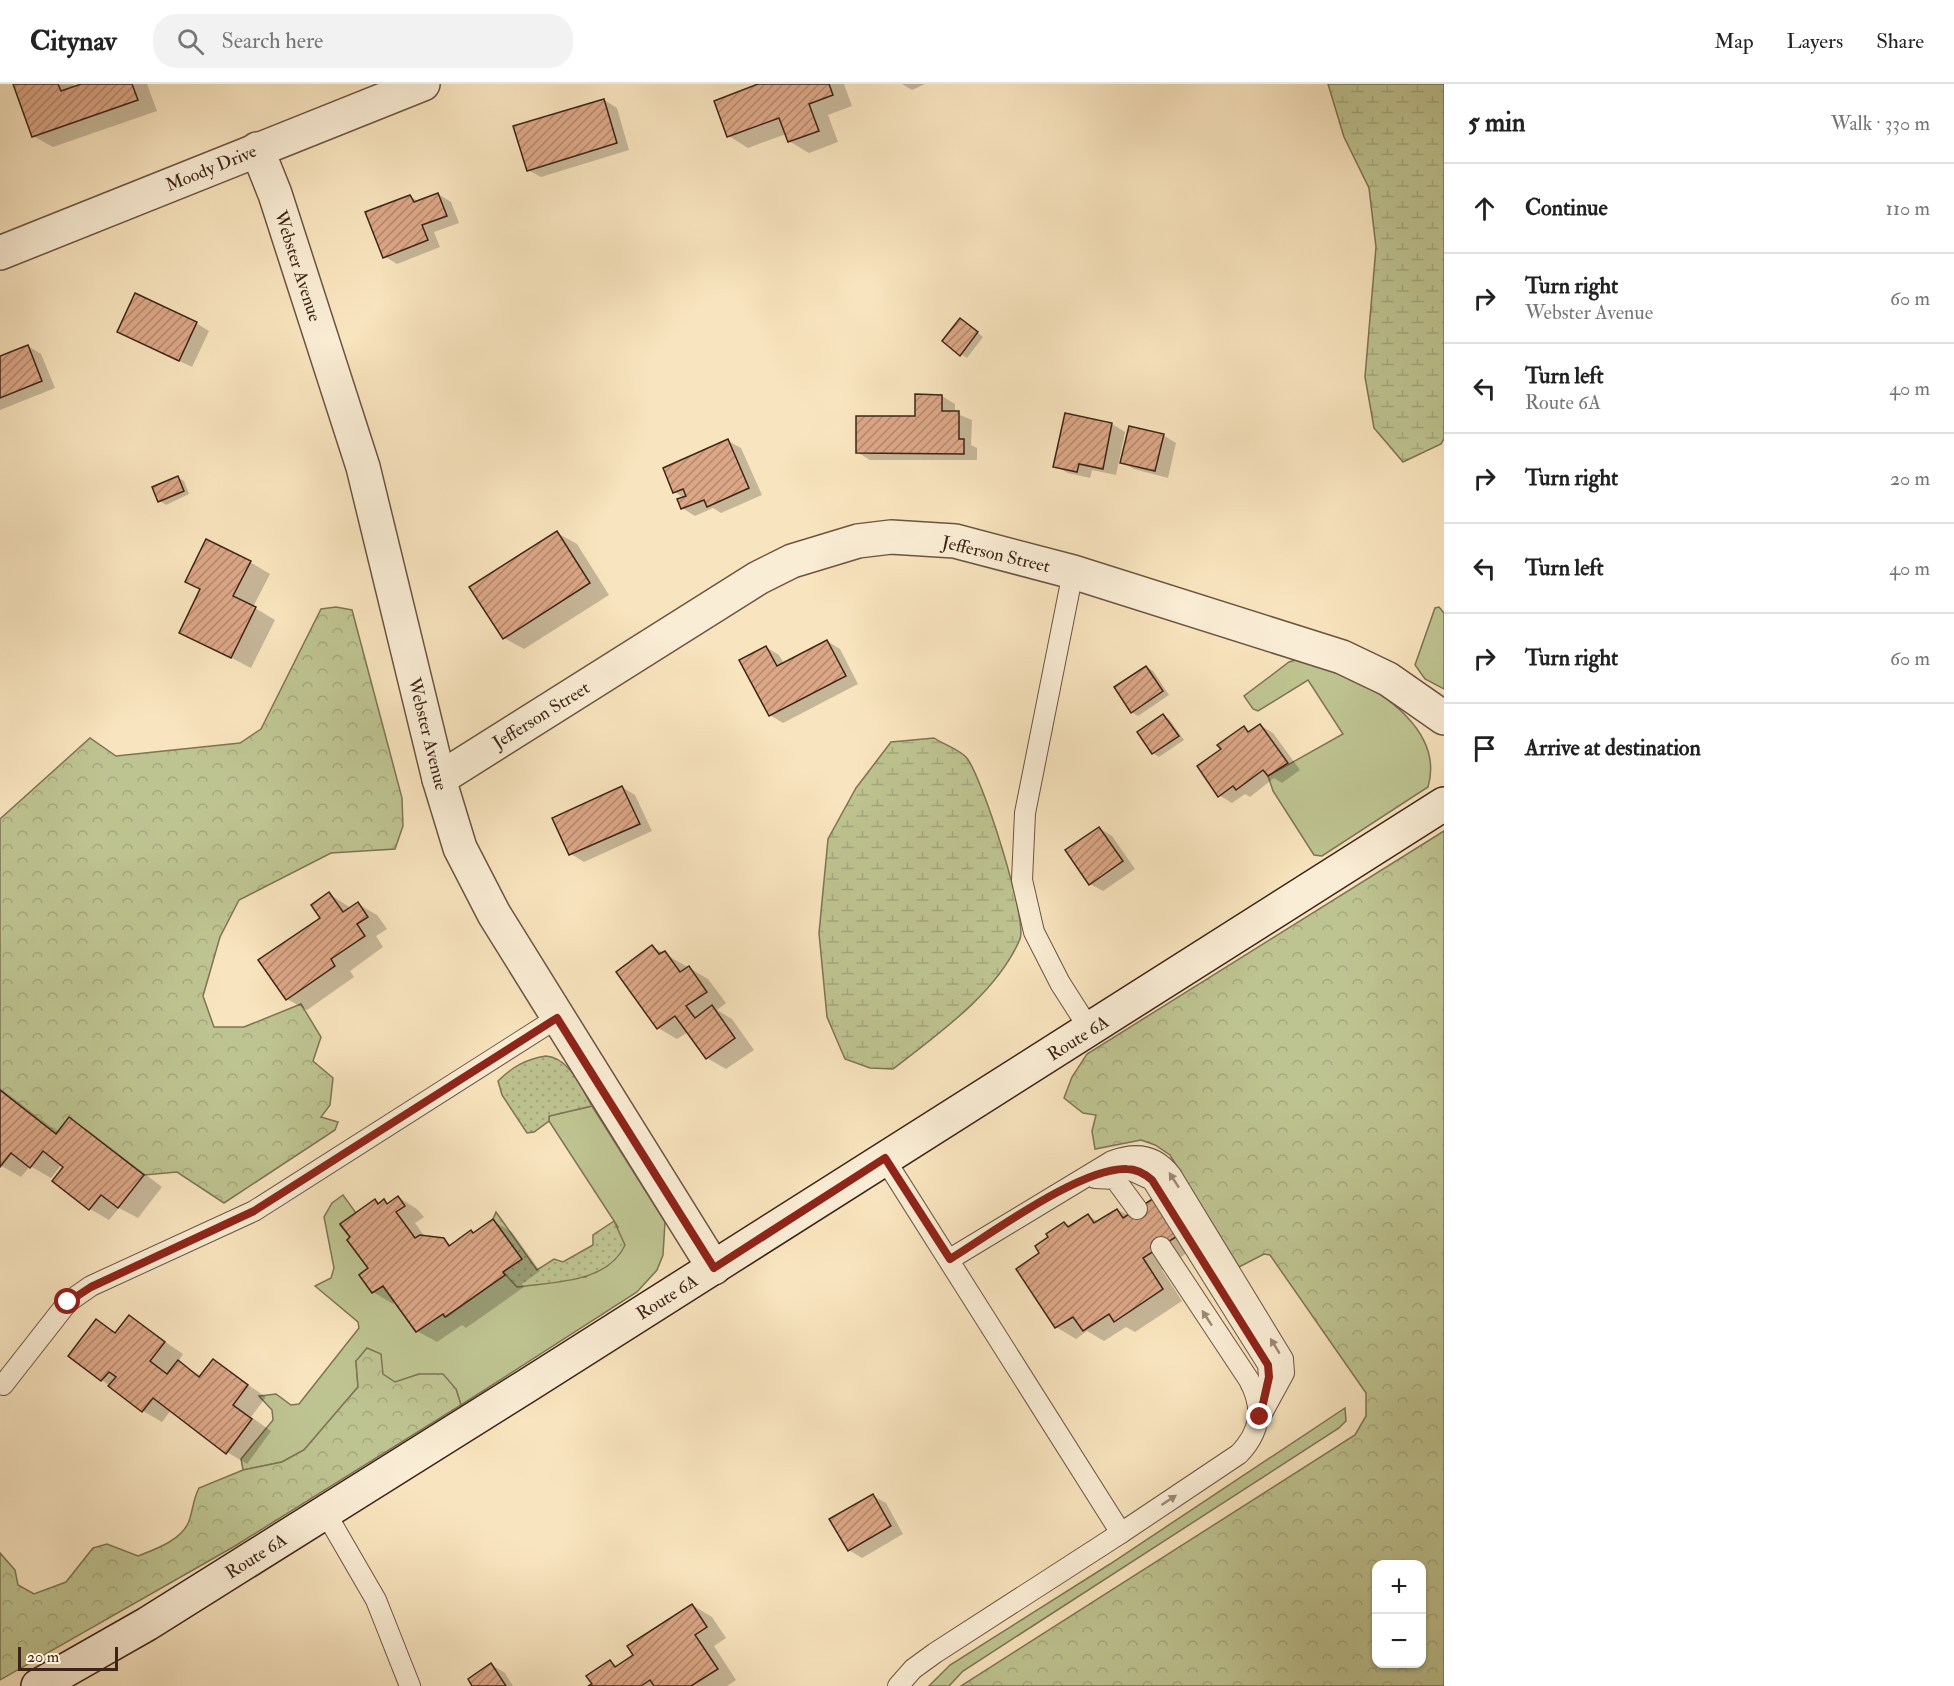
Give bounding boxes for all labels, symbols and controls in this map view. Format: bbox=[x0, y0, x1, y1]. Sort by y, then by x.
search box bbox=[153, 14, 573, 68]
text: Citynav bbox=[30, 24, 117, 59]
icon: search bbox=[174, 25, 207, 58]
text: Search here bbox=[222, 27, 323, 55]
text: Map bbox=[1714, 28, 1754, 55]
text: Layers bbox=[1787, 28, 1843, 55]
text: Share bbox=[1876, 28, 1924, 55]
text: 5 min bbox=[1468, 107, 1525, 139]
text: Walk · 330 m bbox=[1831, 111, 1930, 136]
street label: Moody Drive bbox=[162, 140, 261, 197]
icon: ahead bbox=[1468, 192, 1501, 225]
text: Continue bbox=[1525, 194, 1608, 222]
text: 110 m bbox=[1886, 196, 1930, 221]
street label: Webster Avenue bbox=[268, 207, 326, 325]
text: Turn right bbox=[1525, 272, 1618, 300]
icon: right bbox=[1468, 282, 1501, 315]
text: 60 m bbox=[1890, 286, 1930, 311]
text: Webster Avenue bbox=[1525, 300, 1653, 325]
text: Turn left bbox=[1525, 362, 1604, 390]
icon: left bbox=[1468, 372, 1501, 405]
text: 40 m bbox=[1889, 376, 1930, 401]
text: Route 6A bbox=[1525, 390, 1601, 415]
icon: right bbox=[1468, 462, 1501, 495]
text: Turn right bbox=[1525, 464, 1618, 492]
text: 20 m bbox=[1890, 466, 1930, 491]
street label: Jefferson Street bbox=[939, 531, 1052, 578]
icon: left bbox=[1468, 552, 1501, 585]
text: Turn left bbox=[1525, 554, 1604, 582]
text: 40 m bbox=[1889, 556, 1930, 581]
icon: right bbox=[1468, 642, 1501, 675]
text: Turn right bbox=[1525, 644, 1618, 672]
text: 60 m bbox=[1890, 646, 1930, 671]
street label: Webster Avenue bbox=[402, 674, 453, 793]
street label: Jefferson Street bbox=[488, 676, 594, 755]
icon: arrive bbox=[1468, 732, 1501, 765]
text: Arrive at destination bbox=[1525, 734, 1701, 762]
street label: Route 6A bbox=[1043, 1010, 1114, 1066]
one-way arrow bbox=[1168, 1172, 1179, 1188]
street label: Route 6A bbox=[632, 1269, 703, 1325]
route start bbox=[54, 1288, 80, 1314]
one-way arrow bbox=[1201, 1310, 1213, 1326]
one-way arrow bbox=[1270, 1337, 1280, 1354]
route end bbox=[1246, 1403, 1272, 1429]
one-way arrow bbox=[1161, 1495, 1177, 1506]
street label: Route 6A bbox=[221, 1528, 292, 1584]
map controls bbox=[1372, 1560, 1426, 1668]
button: + bbox=[1372, 1560, 1426, 1614]
button: − bbox=[1372, 1614, 1426, 1668]
scale bar bbox=[18, 1644, 118, 1672]
text: 20 m bbox=[27, 1647, 59, 1667]

